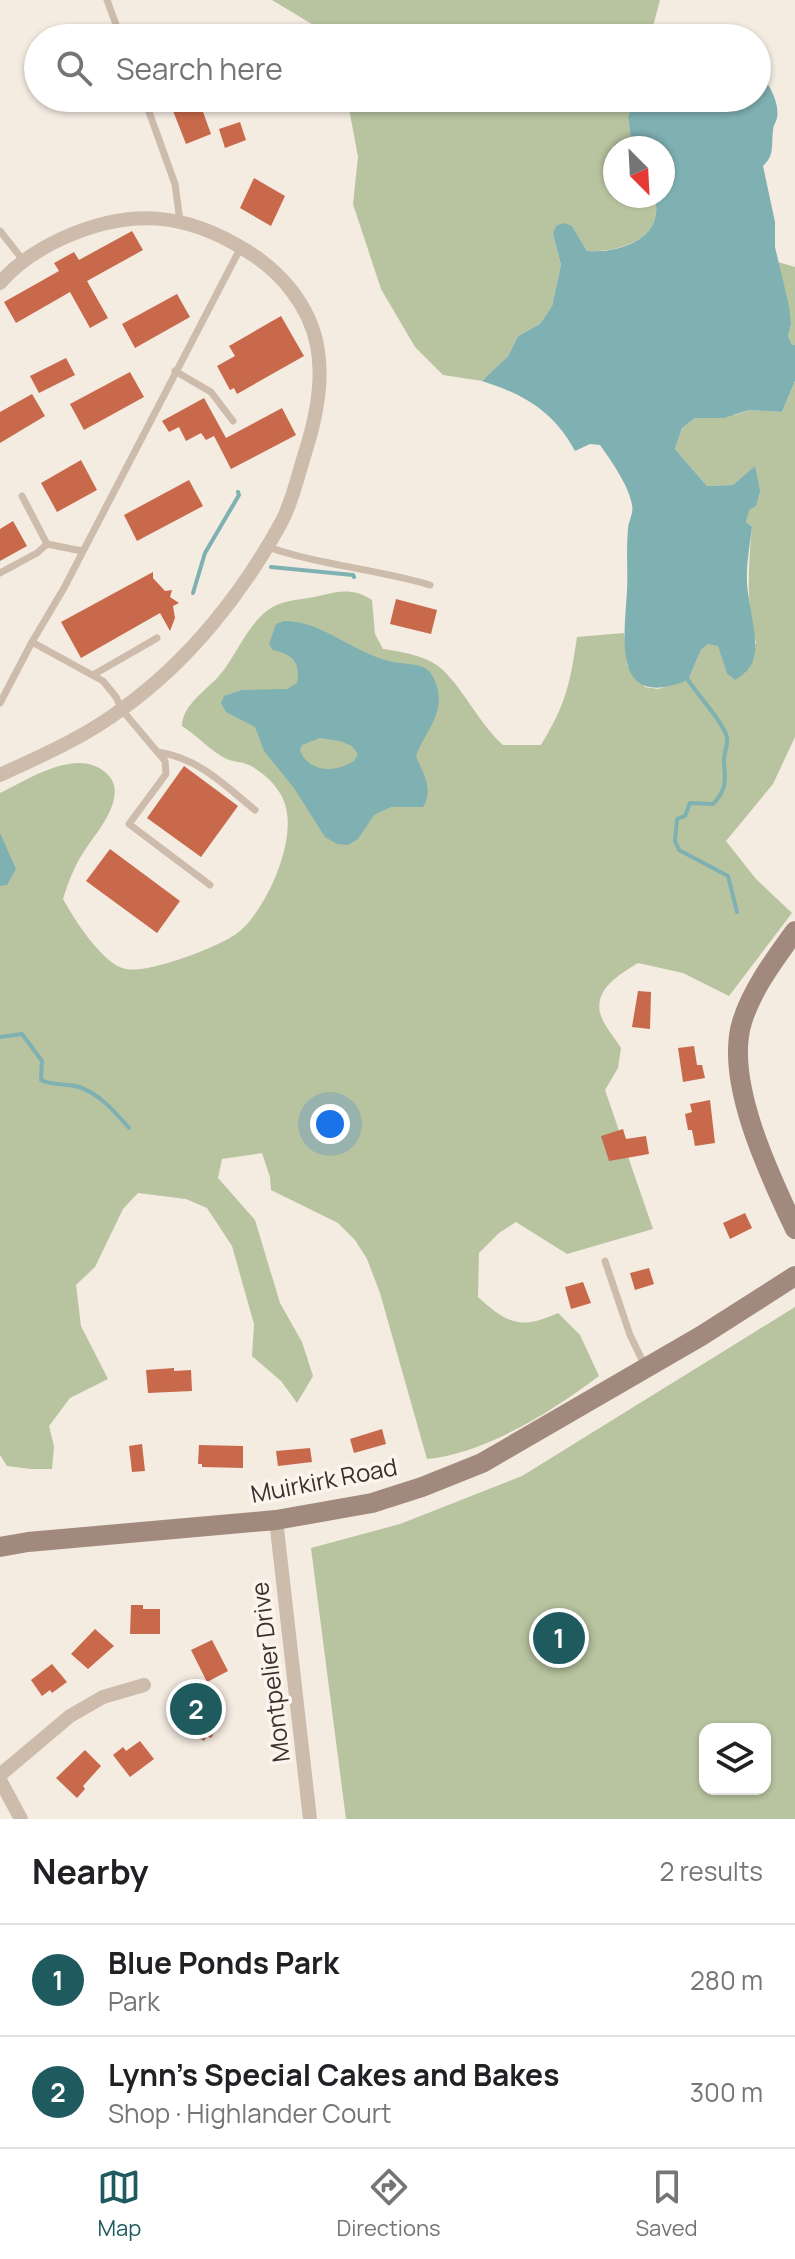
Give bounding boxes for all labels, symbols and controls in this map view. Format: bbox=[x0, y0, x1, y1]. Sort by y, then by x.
search box bbox=[24, 24, 771, 112]
icon: search bbox=[52, 46, 96, 90]
text: Search here bbox=[116, 48, 283, 89]
north arrow bbox=[603, 136, 675, 208]
your location bbox=[310, 1104, 350, 1144]
street label: Muirkirk Road bbox=[248, 1449, 400, 1510]
street label: Montpelier Drive bbox=[242, 1580, 297, 1764]
pin: 1 bbox=[533, 1608, 585, 1668]
pin: 2 bbox=[170, 1679, 222, 1739]
map controls bbox=[699, 1723, 771, 1795]
button: layers bbox=[699, 1723, 771, 1795]
text: Nearby bbox=[32, 1848, 148, 1894]
text: 2 results bbox=[659, 1853, 763, 1889]
text: Blue Ponds Park bbox=[108, 1942, 339, 1983]
text: 1 bbox=[52, 1962, 64, 1998]
text: 280 m bbox=[690, 1962, 763, 1998]
text: Park bbox=[108, 1983, 160, 2019]
text: Lynn's Special Cakes and Bakes bbox=[108, 2054, 559, 2095]
text: 2 bbox=[50, 2074, 66, 2110]
text: 300 m bbox=[690, 2074, 763, 2110]
text: Shop · Highlander Court bbox=[108, 2095, 392, 2131]
tab: Map bbox=[97, 2165, 141, 2243]
tab: Directions bbox=[336, 2165, 441, 2243]
tab: Saved bbox=[636, 2165, 698, 2243]

